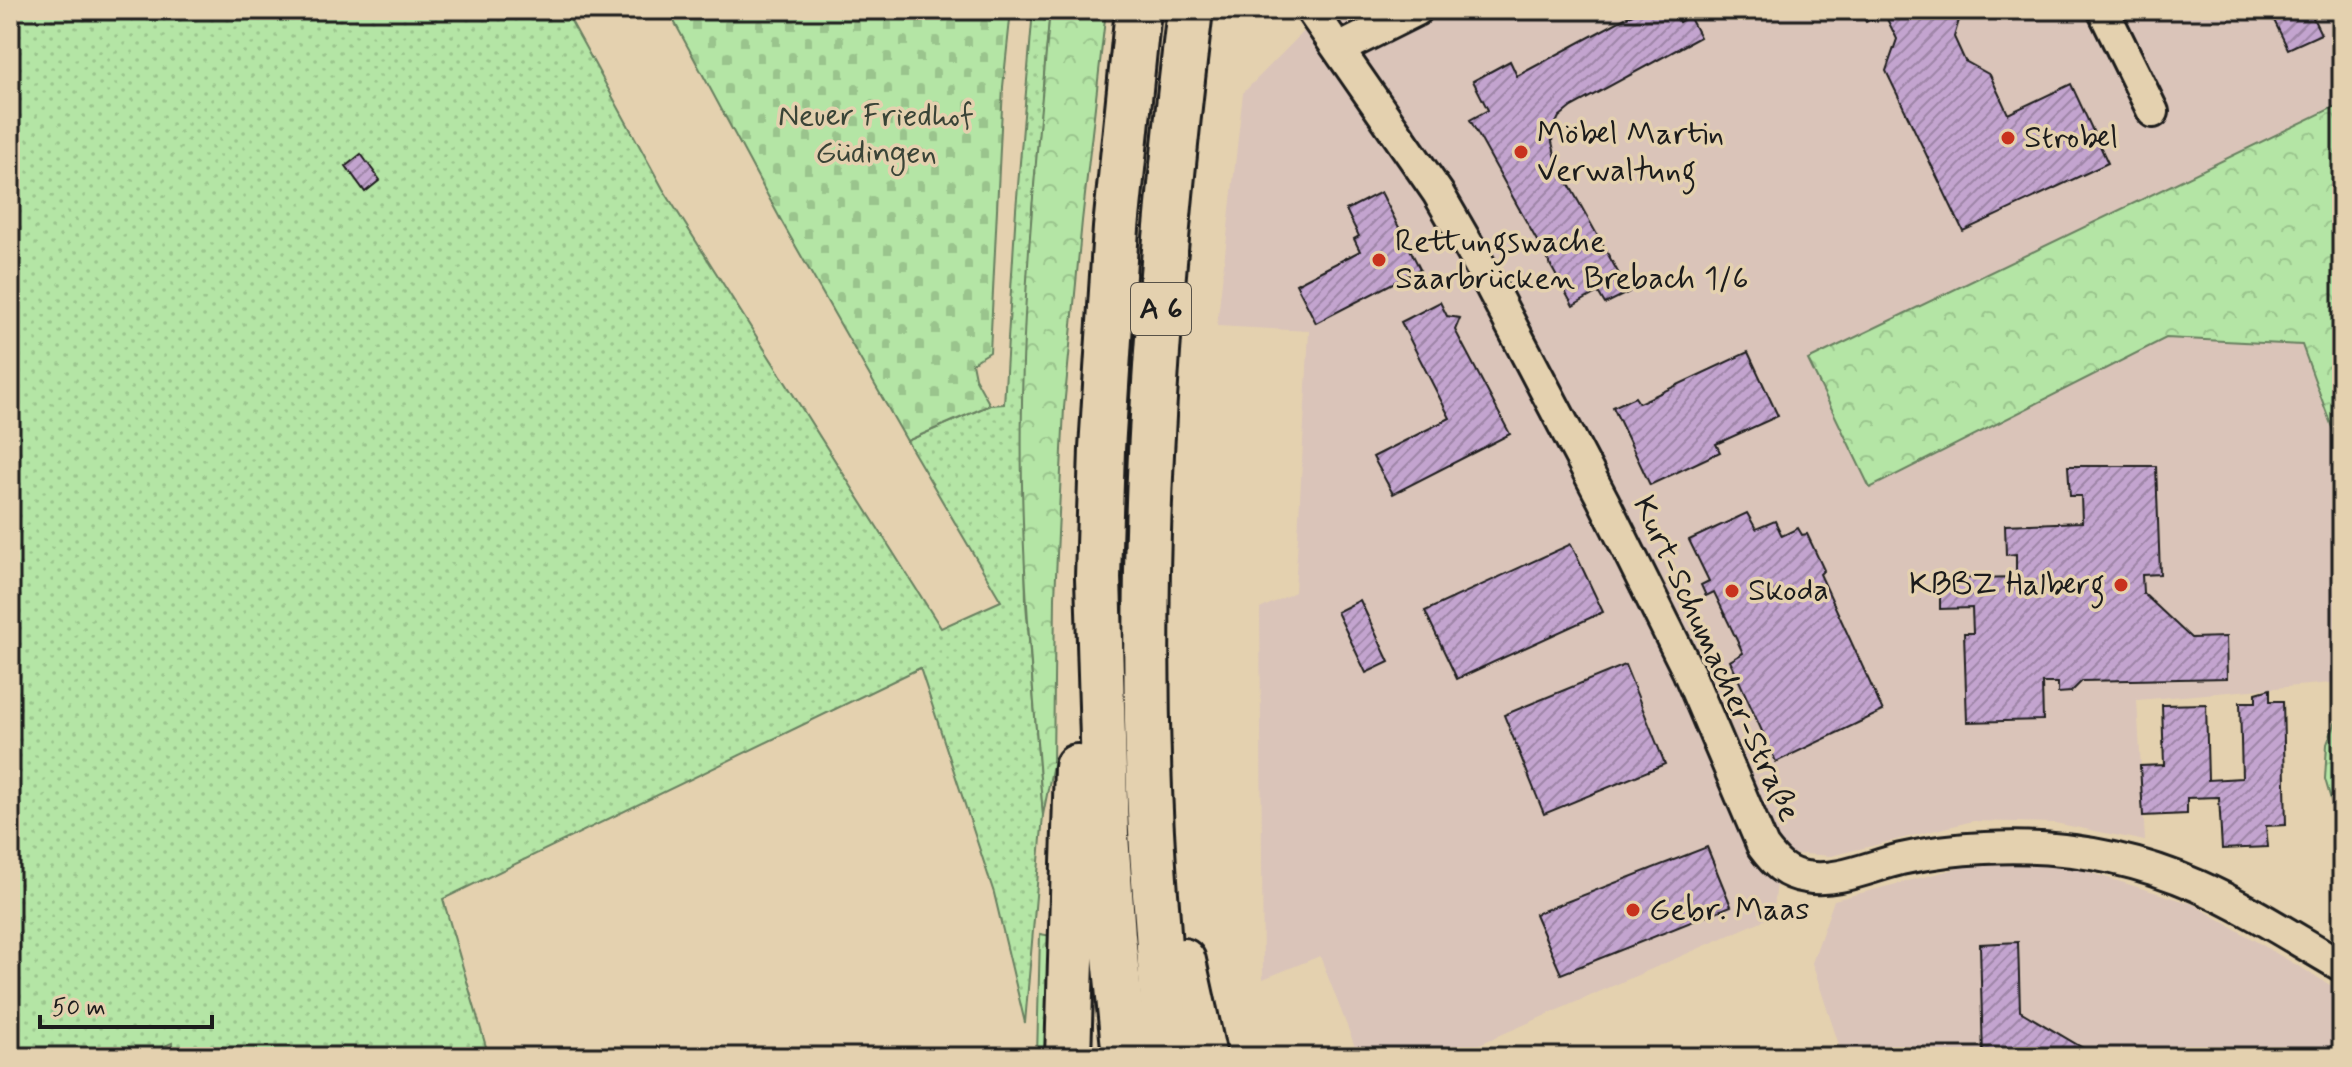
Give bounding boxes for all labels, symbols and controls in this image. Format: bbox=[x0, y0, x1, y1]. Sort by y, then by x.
park label: Neuer Friedhof Güdingen bbox=[778, 95, 974, 176]
place label: Möbel Martin Verwaltung bbox=[1537, 113, 1724, 195]
place label: Strobel bbox=[2024, 117, 2118, 159]
marker: Strobel bbox=[1999, 129, 2017, 147]
marker: Möbel Martin Verwaltung bbox=[1512, 143, 1530, 161]
place label: Rettungswache Saarbrücken Brebach 1/6 bbox=[1395, 221, 1749, 300]
marker: Rettungswache Saarbrücken Brebach 1/6 bbox=[1370, 251, 1388, 269]
road number: A 6 bbox=[1131, 283, 1191, 335]
street label: Kurt-Schumacher-Straße bbox=[1622, 489, 1810, 829]
place label: KBBZ Halberg bbox=[1909, 564, 2105, 609]
place label: Skoda bbox=[1748, 570, 1829, 612]
marker: KBBZ Halberg bbox=[2112, 576, 2130, 594]
marker: Skoda bbox=[1723, 582, 1741, 600]
place label: Gebr. Maas bbox=[1649, 889, 1809, 931]
marker: Gebr. Maas bbox=[1624, 901, 1642, 919]
scale bar bbox=[40, 979, 212, 1029]
text: 50 m bbox=[52, 993, 106, 1024]

